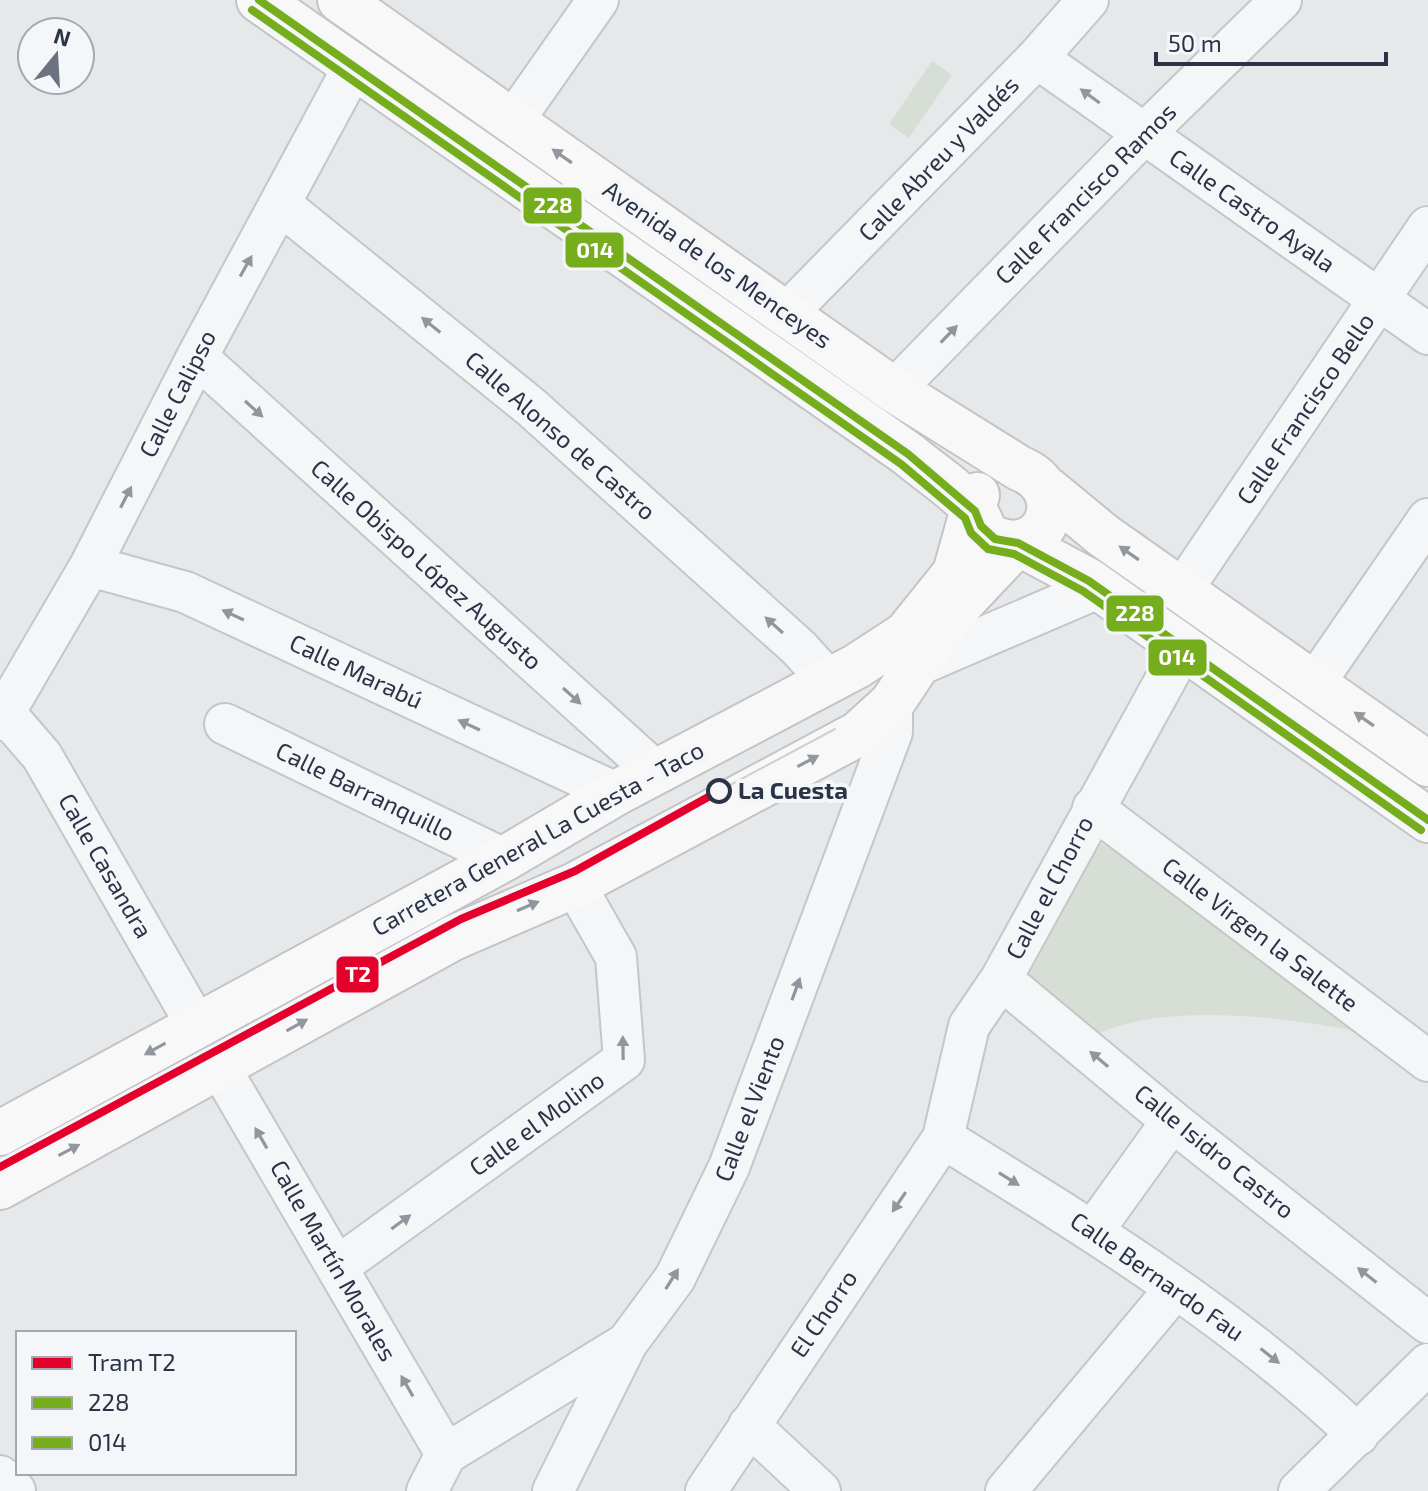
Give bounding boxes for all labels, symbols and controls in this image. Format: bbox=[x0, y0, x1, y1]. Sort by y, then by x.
north arrow bbox=[16, 16, 96, 96]
scale bar bbox=[1156, 16, 1386, 66]
text: N bbox=[51, 21, 74, 51]
text: 50 m bbox=[1168, 28, 1222, 57]
street label: Calle Abreu y Valdés bbox=[852, 69, 1024, 246]
one-way arrow bbox=[1080, 88, 1100, 104]
street label: Calle Francisco Ramos bbox=[988, 96, 1181, 289]
street label: Calle Castro Ayala bbox=[1164, 142, 1341, 278]
one-way arrow bbox=[552, 149, 573, 164]
street label: Avenida de los Menceyes bbox=[598, 174, 838, 354]
line badge: 228 bbox=[522, 186, 583, 225]
text: 228 bbox=[533, 191, 573, 217]
line badge: 014 bbox=[564, 231, 625, 269]
text: 014 bbox=[576, 236, 614, 262]
one-way arrow bbox=[239, 255, 253, 277]
street label: Calle Francisco Bello bbox=[1230, 307, 1380, 509]
one-way arrow bbox=[421, 318, 441, 334]
street label: Calle Calipso bbox=[132, 325, 221, 462]
one-way arrow bbox=[939, 325, 957, 344]
street label: Calle Alonso de Castro bbox=[460, 344, 662, 525]
one-way arrow bbox=[245, 400, 264, 418]
street label: Calle Obispo López Augusto bbox=[306, 453, 548, 675]
one-way arrow bbox=[119, 485, 132, 508]
one-way arrow bbox=[1118, 546, 1139, 561]
line badge: 228 bbox=[1105, 594, 1165, 633]
text: 228 bbox=[1115, 599, 1155, 625]
one-way arrow bbox=[222, 608, 245, 622]
one-way arrow bbox=[765, 617, 784, 635]
street label: Calle Marabú bbox=[285, 627, 428, 714]
line badge: 014 bbox=[1147, 638, 1208, 677]
text: 014 bbox=[1158, 643, 1196, 669]
one-way arrow bbox=[562, 687, 581, 705]
one-way arrow bbox=[1354, 712, 1375, 727]
one-way arrow bbox=[457, 718, 481, 732]
street label: Carretera General La Cuesta - Taco bbox=[366, 734, 708, 941]
street label: Calle Barranquillo bbox=[272, 735, 460, 846]
one-way arrow bbox=[797, 754, 819, 768]
place label: La Cuesta bbox=[738, 775, 848, 804]
marker: La Cuesta bbox=[707, 779, 731, 803]
street label: Calle Casandra bbox=[53, 788, 159, 943]
street label: Calle el Chorro bbox=[999, 811, 1099, 964]
street label: Calle Virgen la Salette bbox=[1157, 851, 1365, 1017]
one-way arrow bbox=[516, 900, 540, 913]
line badge: T2 bbox=[335, 955, 380, 994]
text: T2 bbox=[345, 960, 371, 986]
one-way arrow bbox=[790, 977, 803, 1001]
one-way arrow bbox=[286, 1018, 308, 1032]
street label: Calle el Viento bbox=[708, 1032, 790, 1185]
one-way arrow bbox=[616, 1034, 629, 1060]
one-way arrow bbox=[143, 1042, 166, 1056]
one-way arrow bbox=[1088, 1051, 1109, 1068]
street label: Calle el Molino bbox=[463, 1064, 609, 1181]
street label: Calle Isidro Castro bbox=[1129, 1078, 1301, 1224]
one-way arrow bbox=[254, 1127, 268, 1149]
one-way arrow bbox=[57, 1143, 80, 1156]
street label: Calle Martín Morales bbox=[265, 1155, 404, 1366]
one-way arrow bbox=[998, 1171, 1020, 1185]
one-way arrow bbox=[892, 1192, 907, 1213]
street label: Calle Bernardo Fau bbox=[1065, 1205, 1250, 1347]
one-way arrow bbox=[390, 1214, 411, 1230]
street label: El Chorro bbox=[783, 1264, 863, 1362]
one-way arrow bbox=[1357, 1267, 1377, 1283]
one-way arrow bbox=[665, 1268, 679, 1290]
legend bbox=[16, 1331, 296, 1475]
text: Tram T2 bbox=[88, 1347, 176, 1376]
one-way arrow bbox=[1260, 1348, 1280, 1364]
one-way arrow bbox=[400, 1375, 414, 1397]
text: 228 bbox=[88, 1387, 130, 1416]
text: 014 bbox=[88, 1427, 127, 1456]

